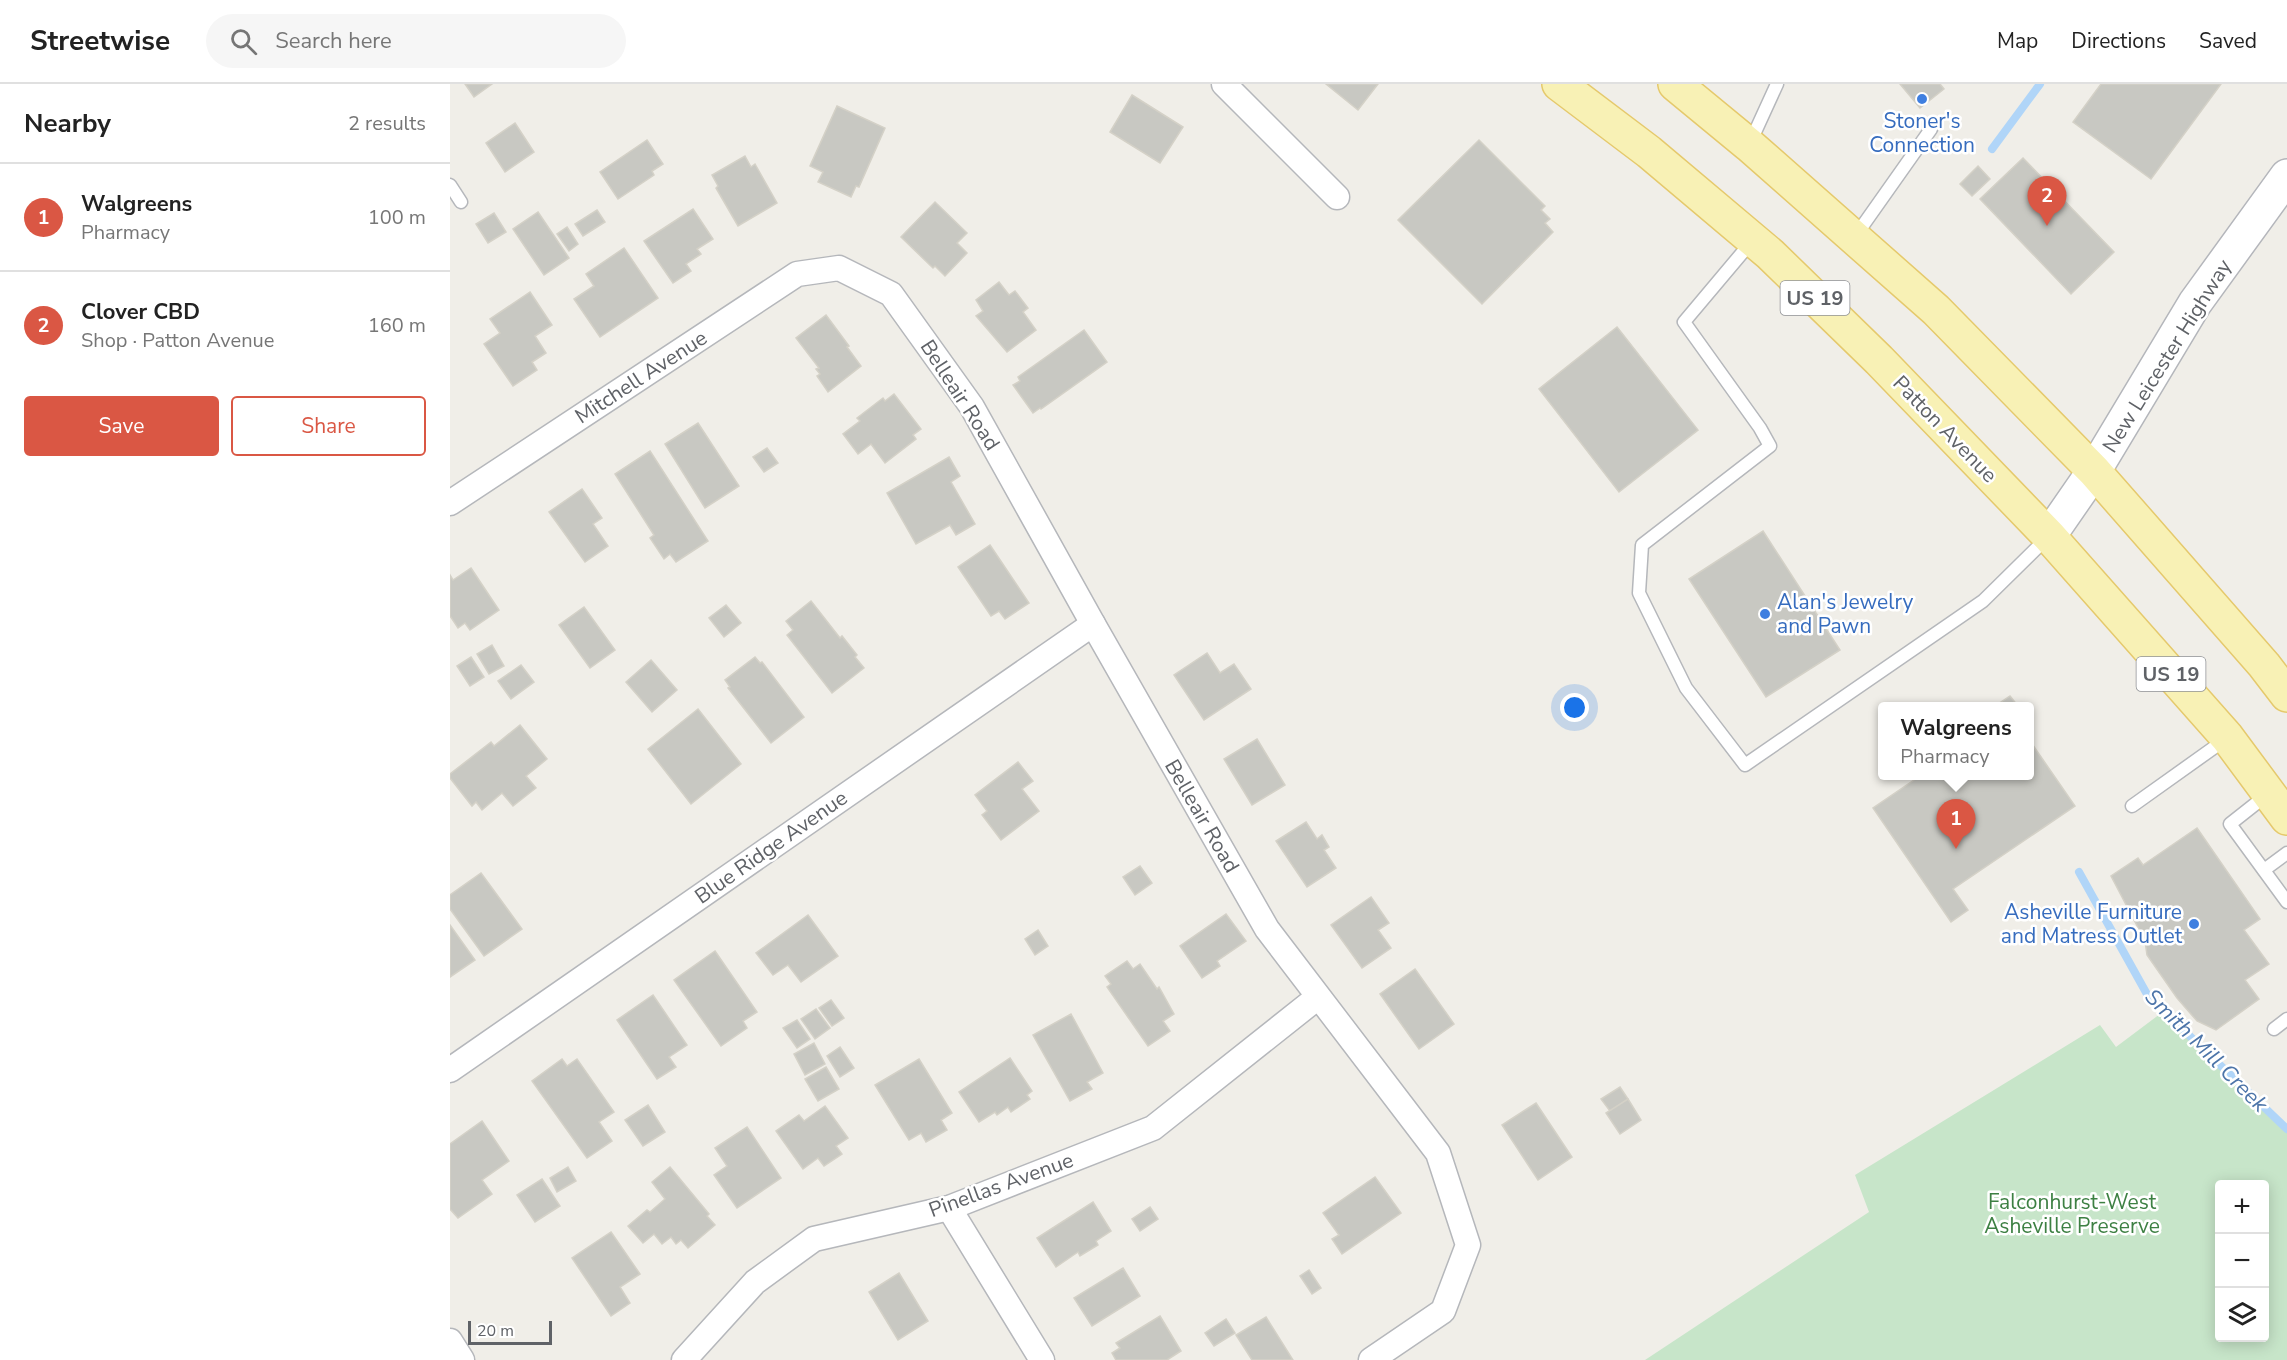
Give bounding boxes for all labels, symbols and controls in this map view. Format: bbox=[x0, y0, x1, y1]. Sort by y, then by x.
search box bbox=[206, 14, 626, 68]
text: Streetwise bbox=[30, 22, 170, 60]
icon: search bbox=[227, 25, 260, 58]
text: Search here bbox=[275, 26, 392, 56]
text: Map bbox=[1997, 27, 2038, 55]
text: Directions bbox=[2071, 27, 2166, 55]
text: Saved bbox=[2199, 27, 2257, 55]
marker: Stoner's Connection bbox=[1915, 92, 1929, 106]
text: Nearby bbox=[24, 106, 111, 141]
place label: Stoner's Connection bbox=[1869, 107, 1975, 159]
text: 2 results bbox=[348, 110, 426, 137]
pin: 2 bbox=[2028, 176, 2066, 226]
text: Walgreens bbox=[81, 189, 192, 219]
text: 1 bbox=[38, 204, 50, 231]
text: 100 m bbox=[368, 204, 426, 231]
text: Pharmacy bbox=[81, 219, 170, 246]
street label: New Leicester Highway bbox=[2096, 254, 2238, 458]
road number: US 19 bbox=[1780, 281, 1850, 315]
text: Clover CBD bbox=[81, 297, 200, 327]
text: 2 bbox=[38, 312, 50, 339]
text: 160 m bbox=[368, 312, 426, 339]
street label: Mitchell Avenue bbox=[570, 324, 712, 430]
text: Shop · Patton Avenue bbox=[81, 327, 274, 354]
street label: Belleair Road bbox=[914, 334, 1006, 456]
street label: Patton Avenue bbox=[1887, 369, 2003, 489]
button: Save bbox=[24, 396, 219, 456]
button: Share bbox=[231, 396, 426, 456]
place label: Alan's Jewelry and Pawn bbox=[1777, 588, 1914, 640]
marker: Alan's Jewelry and Pawn bbox=[1758, 607, 1772, 621]
road number: US 19 bbox=[2136, 657, 2206, 691]
your location bbox=[1560, 693, 1589, 722]
popup bbox=[1878, 702, 2034, 780]
text: Walgreens bbox=[1900, 713, 2012, 743]
text: Pharmacy bbox=[1900, 743, 1989, 770]
street label: Belleair Road bbox=[1158, 754, 1246, 878]
street label: Blue Ridge Avenue bbox=[689, 784, 853, 910]
pin: 1 bbox=[1936, 800, 1976, 849]
place label: Asheville Furniture and Matress Outlet bbox=[2001, 898, 2183, 950]
marker: Asheville Furniture and Matress Outlet bbox=[2187, 917, 2201, 931]
water label: Smith Mill Creek bbox=[2138, 983, 2275, 1120]
street label: Pinellas Avenue bbox=[925, 1146, 1077, 1224]
map controls bbox=[2215, 1180, 2269, 1342]
button: + bbox=[2215, 1180, 2269, 1234]
park label: Falconhurst-West Asheville Preserve bbox=[1984, 1188, 2160, 1240]
button: − bbox=[2215, 1234, 2269, 1288]
button: layers bbox=[2215, 1288, 2269, 1342]
scale bar bbox=[468, 1318, 552, 1346]
text: 20 m bbox=[477, 1320, 514, 1342]

